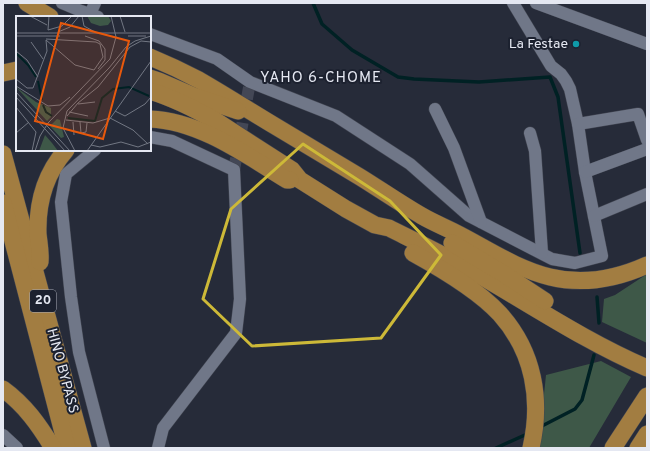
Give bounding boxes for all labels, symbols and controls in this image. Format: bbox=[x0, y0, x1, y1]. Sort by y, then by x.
inset map bbox=[16, 16, 151, 151]
place label: La Festae bbox=[509, 36, 568, 53]
marker: La Festae bbox=[571, 39, 581, 49]
district label: YAHO 6-CHOME bbox=[260, 69, 382, 88]
road number: 20 bbox=[30, 290, 56, 312]
street label: HINO BYPASS bbox=[42, 327, 82, 415]

